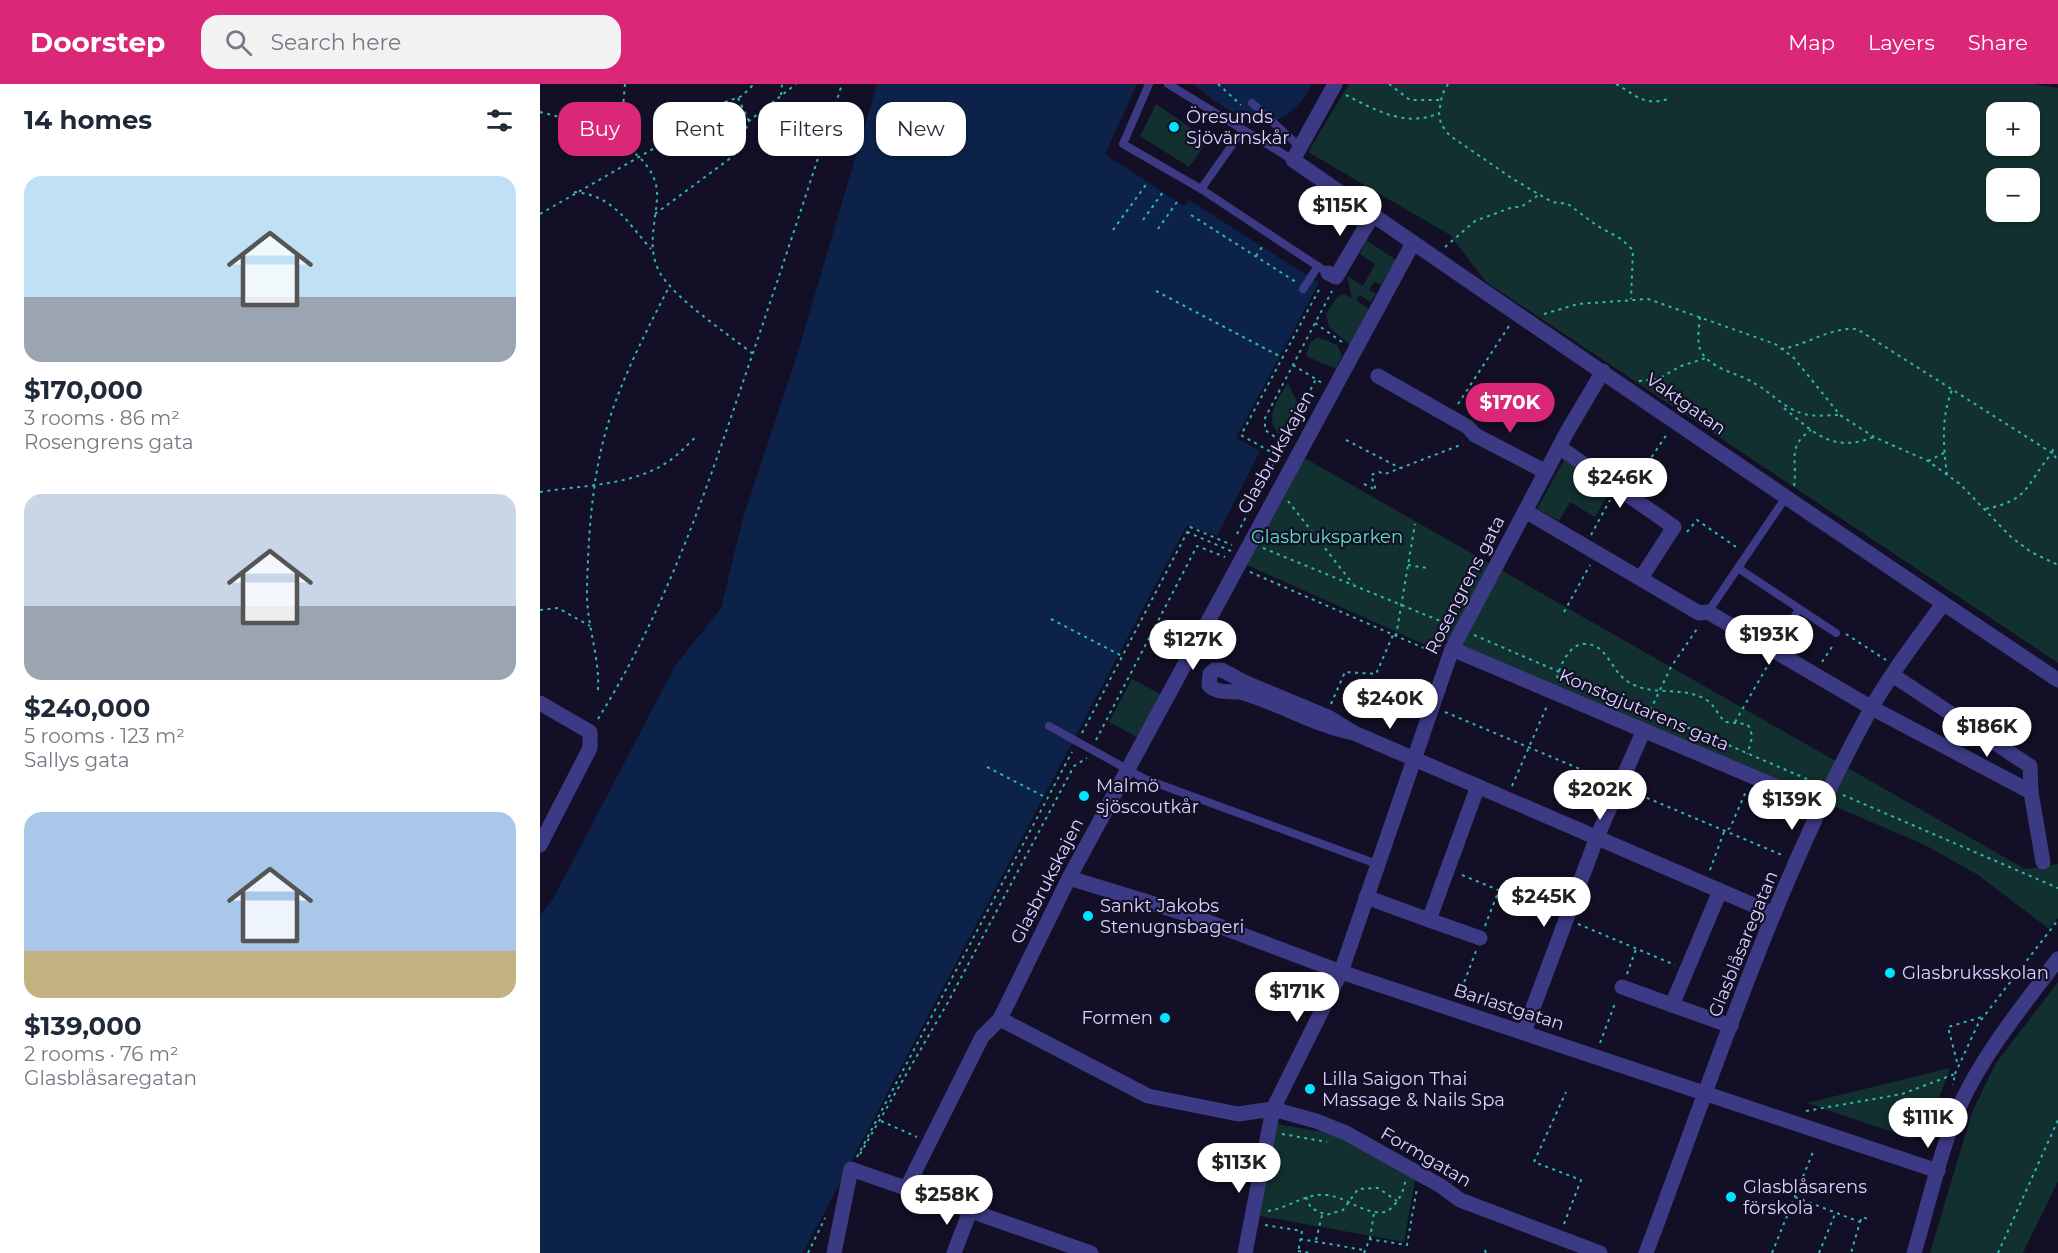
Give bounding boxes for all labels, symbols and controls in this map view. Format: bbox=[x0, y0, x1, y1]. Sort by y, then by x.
search box bbox=[201, 15, 621, 69]
text: Doorstep bbox=[30, 25, 165, 59]
icon: search bbox=[222, 26, 255, 59]
text: Search here bbox=[270, 29, 401, 56]
text: Map bbox=[1788, 30, 1835, 55]
text: Layers bbox=[1868, 30, 1935, 55]
text: Share bbox=[1968, 30, 2028, 55]
chip: Buy bbox=[558, 102, 641, 156]
chip: Rent bbox=[653, 102, 746, 156]
chip: Filters bbox=[758, 102, 864, 156]
chip: New bbox=[876, 102, 966, 156]
map controls bbox=[1986, 102, 2040, 222]
button: + bbox=[1986, 102, 2040, 156]
text: 14 homes bbox=[24, 104, 152, 136]
icon: filters bbox=[483, 104, 516, 137]
place label: Öresunds Sjövärnskår bbox=[1186, 106, 1290, 149]
marker: Öresunds Sjövärnskår bbox=[1167, 120, 1181, 134]
button: − bbox=[1986, 168, 2040, 222]
pin: $115K bbox=[1298, 186, 1382, 237]
text: $115K bbox=[1313, 193, 1367, 217]
icon: home bbox=[216, 215, 324, 323]
street label: Vaktgatan bbox=[1642, 368, 1730, 440]
text: $170,000 bbox=[24, 374, 143, 406]
pin: $170K bbox=[1468, 383, 1552, 434]
street label: Glasbrukskajen bbox=[1233, 386, 1319, 518]
text: $170K bbox=[1480, 390, 1540, 414]
text: 3 rooms · 86 m² bbox=[24, 406, 180, 430]
text: Rosengrens gata bbox=[24, 430, 193, 454]
pin: $246K bbox=[1578, 458, 1662, 509]
text: $246K bbox=[1587, 465, 1653, 489]
street label: Rosengrens gata bbox=[1421, 512, 1509, 658]
park label: Glasbruksparken bbox=[1251, 526, 1403, 548]
icon: home bbox=[216, 533, 324, 641]
pin: $193K bbox=[1727, 615, 1811, 666]
pin: $127K bbox=[1151, 620, 1235, 671]
text: $193K bbox=[1739, 622, 1799, 646]
text: $127K bbox=[1163, 627, 1223, 651]
street label: Konstgjutarens gata bbox=[1556, 664, 1732, 756]
pin: $240K bbox=[1348, 679, 1432, 730]
text: $240K bbox=[1357, 686, 1423, 710]
text: $240,000 bbox=[24, 692, 150, 724]
pin: $186K bbox=[1945, 707, 2029, 758]
text: $186K bbox=[1956, 714, 2018, 738]
text: 5 rooms · 123 m² bbox=[24, 724, 185, 748]
text: Sallys gata bbox=[24, 748, 130, 772]
pin: $202K bbox=[1558, 770, 1642, 821]
place label: Malmö sjöscoutkår bbox=[1096, 775, 1199, 818]
text: $202K bbox=[1568, 777, 1632, 801]
pin: $139K bbox=[1750, 780, 1834, 831]
text: $139K bbox=[1762, 787, 1822, 811]
marker: Malmö sjöscoutkår bbox=[1077, 789, 1091, 803]
street label: Glasbrukskajen bbox=[1006, 814, 1088, 948]
icon: home bbox=[216, 851, 324, 959]
street label: Glasblåsaregatan bbox=[1704, 868, 1782, 1020]
pin: $245K bbox=[1502, 877, 1586, 928]
text: $245K bbox=[1512, 884, 1576, 908]
place label: Sankt Jakobs Stenugnsbageri bbox=[1100, 895, 1244, 938]
marker: Sankt Jakobs Stenugnsbageri bbox=[1081, 909, 1095, 923]
place label: Glasbruksskolan bbox=[1902, 962, 2049, 984]
marker: Glasbruksskolan bbox=[1883, 966, 1897, 980]
pin: $171K bbox=[1255, 972, 1339, 1023]
text: $171K bbox=[1269, 979, 1325, 1003]
street label: Barlastgatan bbox=[1451, 979, 1567, 1035]
place label: Formen bbox=[1081, 1007, 1153, 1029]
text: $139,000 bbox=[24, 1010, 142, 1042]
marker: Formen bbox=[1158, 1011, 1172, 1025]
text: 2 rooms · 76 m² bbox=[24, 1042, 179, 1066]
text: Glasblåsaregatan bbox=[24, 1066, 197, 1090]
place label: Lilla Saigon Thai Massage & Nails Spa bbox=[1322, 1068, 1505, 1111]
marker: Lilla Saigon Thai Massage & Nails Spa bbox=[1303, 1082, 1317, 1096]
pin: $111K bbox=[1886, 1098, 1970, 1149]
text: $111K bbox=[1903, 1105, 1953, 1129]
street label: Formgatan bbox=[1377, 1122, 1475, 1192]
pin: $113K bbox=[1197, 1143, 1281, 1194]
text: $113K bbox=[1212, 1150, 1266, 1174]
pin: $258K bbox=[905, 1175, 989, 1226]
place label: Glasblåsarens förskola bbox=[1743, 1176, 1867, 1219]
text: $258K bbox=[915, 1182, 979, 1206]
marker: Glasblåsarens förskola bbox=[1724, 1190, 1738, 1204]

